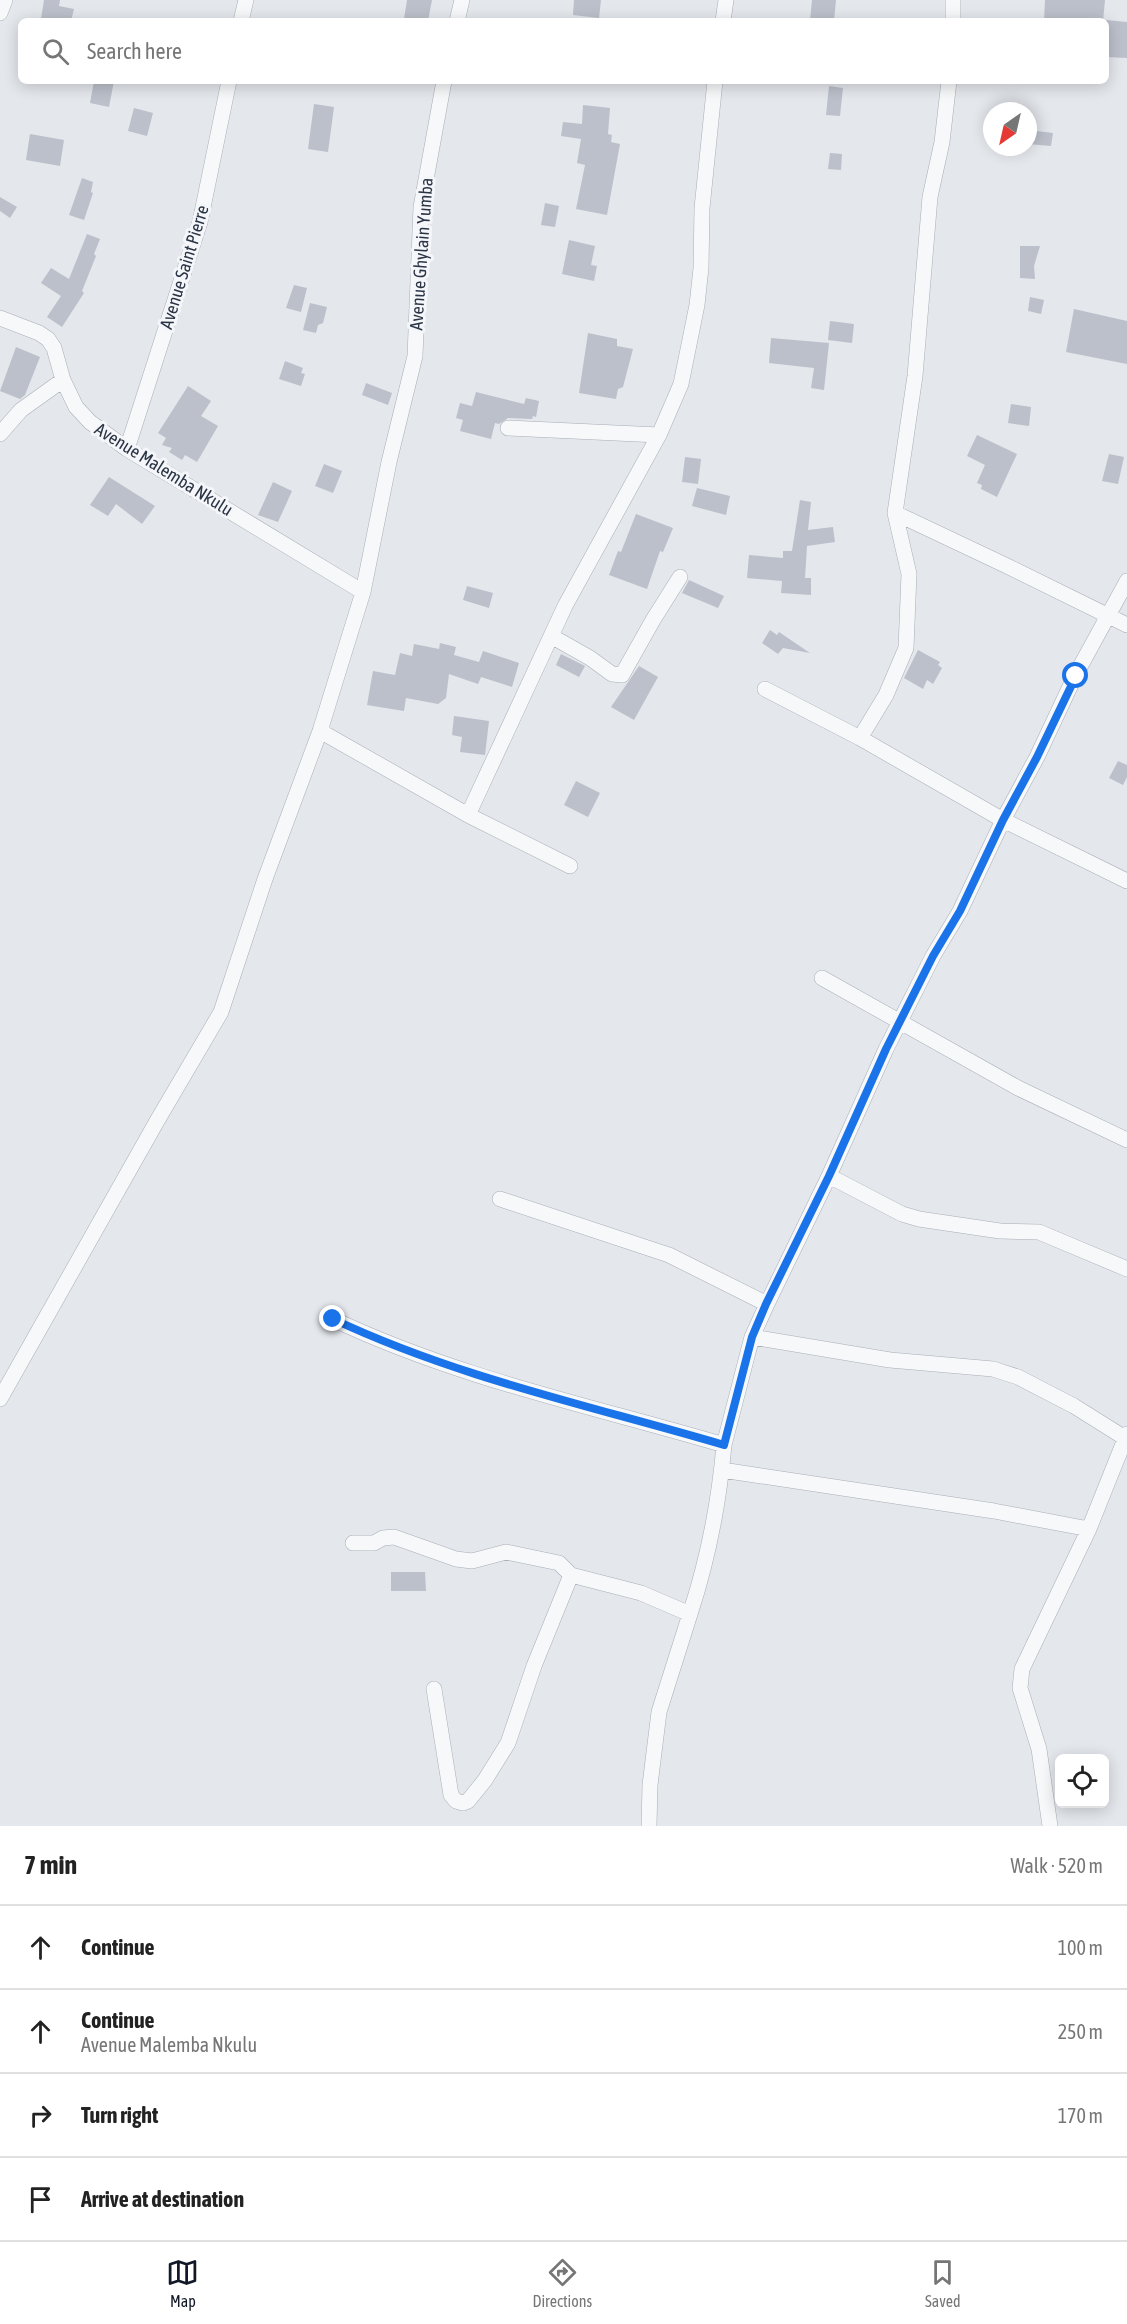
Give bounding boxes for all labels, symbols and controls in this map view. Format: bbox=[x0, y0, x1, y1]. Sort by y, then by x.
search box bbox=[18, 18, 1109, 84]
icon: search bbox=[39, 35, 72, 68]
text: Search here bbox=[87, 38, 182, 64]
north arrow bbox=[983, 102, 1037, 156]
street label: Avenue Ghylain Yumba bbox=[405, 177, 437, 331]
street label: Avenue Saint Pierre bbox=[155, 203, 213, 331]
street label: Avenue Malemba Nkulu bbox=[91, 418, 237, 520]
route start bbox=[1062, 662, 1088, 688]
route end bbox=[319, 1305, 345, 1331]
map controls bbox=[1055, 1754, 1109, 1808]
button: locate bbox=[1055, 1754, 1109, 1808]
text: 7 min bbox=[24, 1850, 77, 1880]
text: Walk · 520 m bbox=[1011, 1854, 1103, 1877]
icon: ahead bbox=[24, 1931, 57, 1964]
text: Continue bbox=[81, 1934, 155, 1960]
text: 100 m bbox=[1058, 1936, 1103, 1959]
text: Continue bbox=[81, 2007, 155, 2033]
icon: ahead bbox=[24, 2015, 57, 2048]
text: 250 m bbox=[1058, 2020, 1103, 2043]
text: Avenue Malemba Nkulu bbox=[81, 2033, 257, 2056]
icon: right bbox=[24, 2099, 57, 2132]
text: Turn right bbox=[81, 2102, 158, 2128]
text: 170 m bbox=[1058, 2104, 1103, 2127]
icon: arrive bbox=[24, 2183, 57, 2216]
text: Arrive at destination bbox=[81, 2186, 244, 2212]
tab: Map bbox=[166, 2256, 199, 2310]
tab: Directions bbox=[532, 2256, 592, 2310]
tab: Saved bbox=[925, 2256, 960, 2310]

